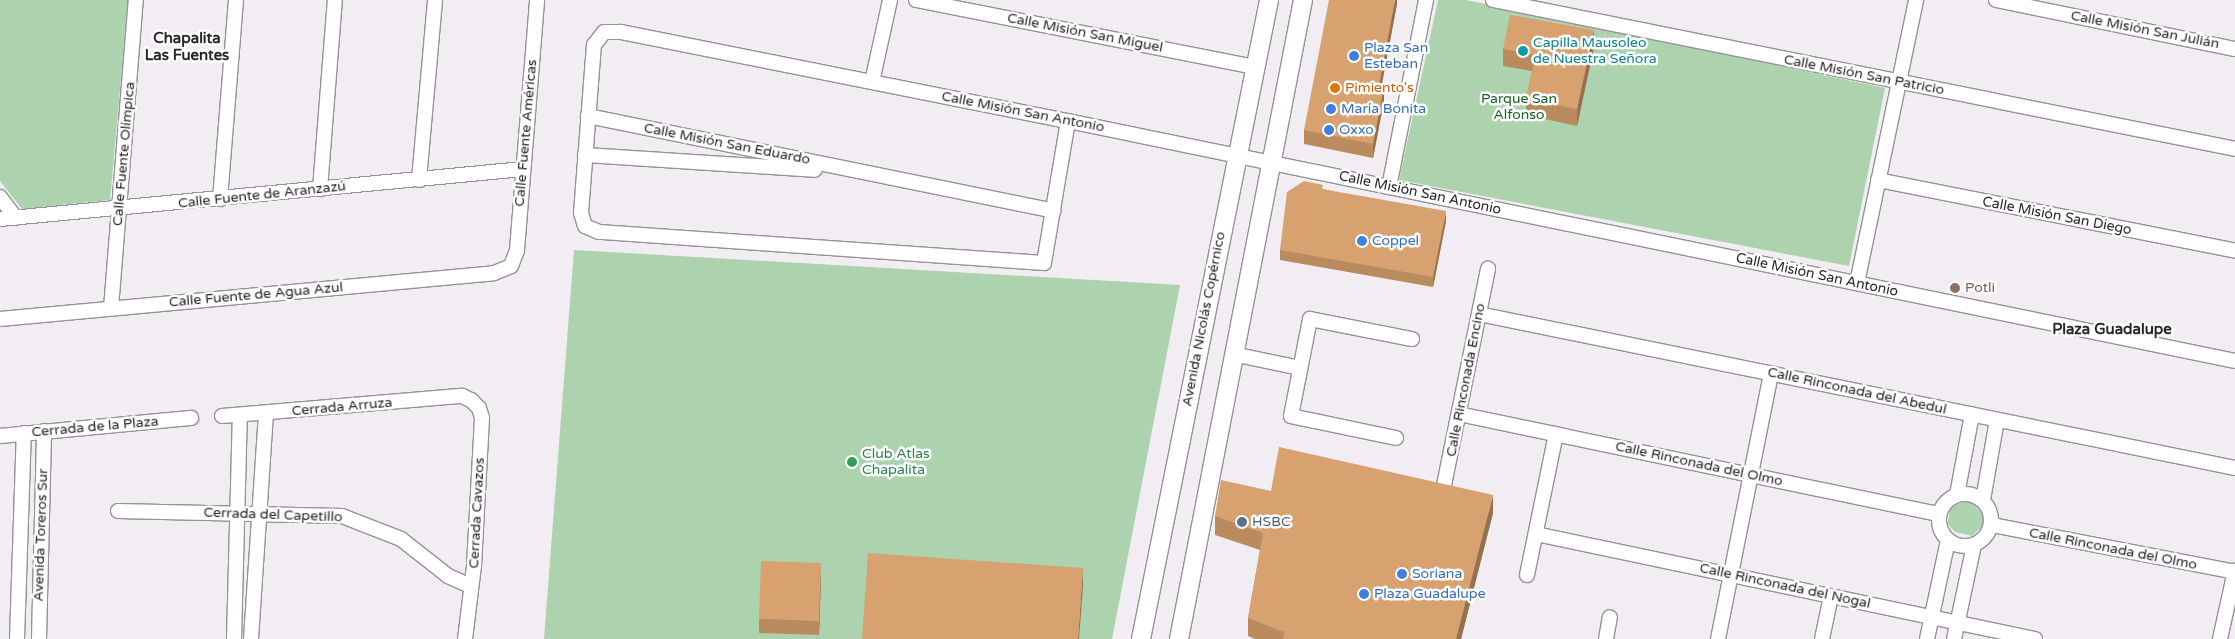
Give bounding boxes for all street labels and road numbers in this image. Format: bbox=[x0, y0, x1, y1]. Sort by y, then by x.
street label: Calle Misión San Julián bbox=[2069, 7, 2221, 53]
street label: Calle Misión San Miguel bbox=[1006, 10, 1164, 56]
street label: Calle Misión San Patricio bbox=[1782, 51, 1946, 99]
street label: Calle Fuente Américas bbox=[511, 59, 541, 207]
street label: Calle Fuente Olímpica bbox=[109, 81, 139, 227]
street label: Calle Misión San Antonio bbox=[940, 88, 1106, 136]
street label: Calle Misión San Eduardo bbox=[642, 120, 812, 168]
street label: Calle Misión San Antonio bbox=[1337, 168, 1503, 218]
street label: Calle Fuente de Aranzazú bbox=[177, 178, 347, 212]
street label: Calle Misión San Diego bbox=[1981, 193, 2133, 239]
street label: Avenida Nicolás Copérnico bbox=[1179, 230, 1229, 408]
street label: Calle Misión San Antonio bbox=[1734, 250, 1900, 300]
street label: Calle Fuente de Agua Azul bbox=[168, 279, 344, 311]
street label: Calle Rinconada Encino bbox=[1443, 302, 1489, 458]
street label: Calle Rinconada del Abedul bbox=[1766, 364, 1948, 418]
street label: Cerrada Arruza bbox=[291, 394, 393, 420]
street label: Cerrada de la Plaza bbox=[31, 413, 159, 441]
street label: Calle Rinconada del Olmo bbox=[1614, 438, 1784, 490]
street label: Cerrada Cavazos bbox=[466, 457, 488, 569]
street label: Avenida Toreros Sur bbox=[30, 468, 52, 602]
street label: Cerrada del Capetillo bbox=[203, 504, 343, 526]
street label: Calle Rinconada del Olmo bbox=[2028, 524, 2198, 574]
street label: Calle Rinconada del Nogal bbox=[1698, 560, 1872, 612]

